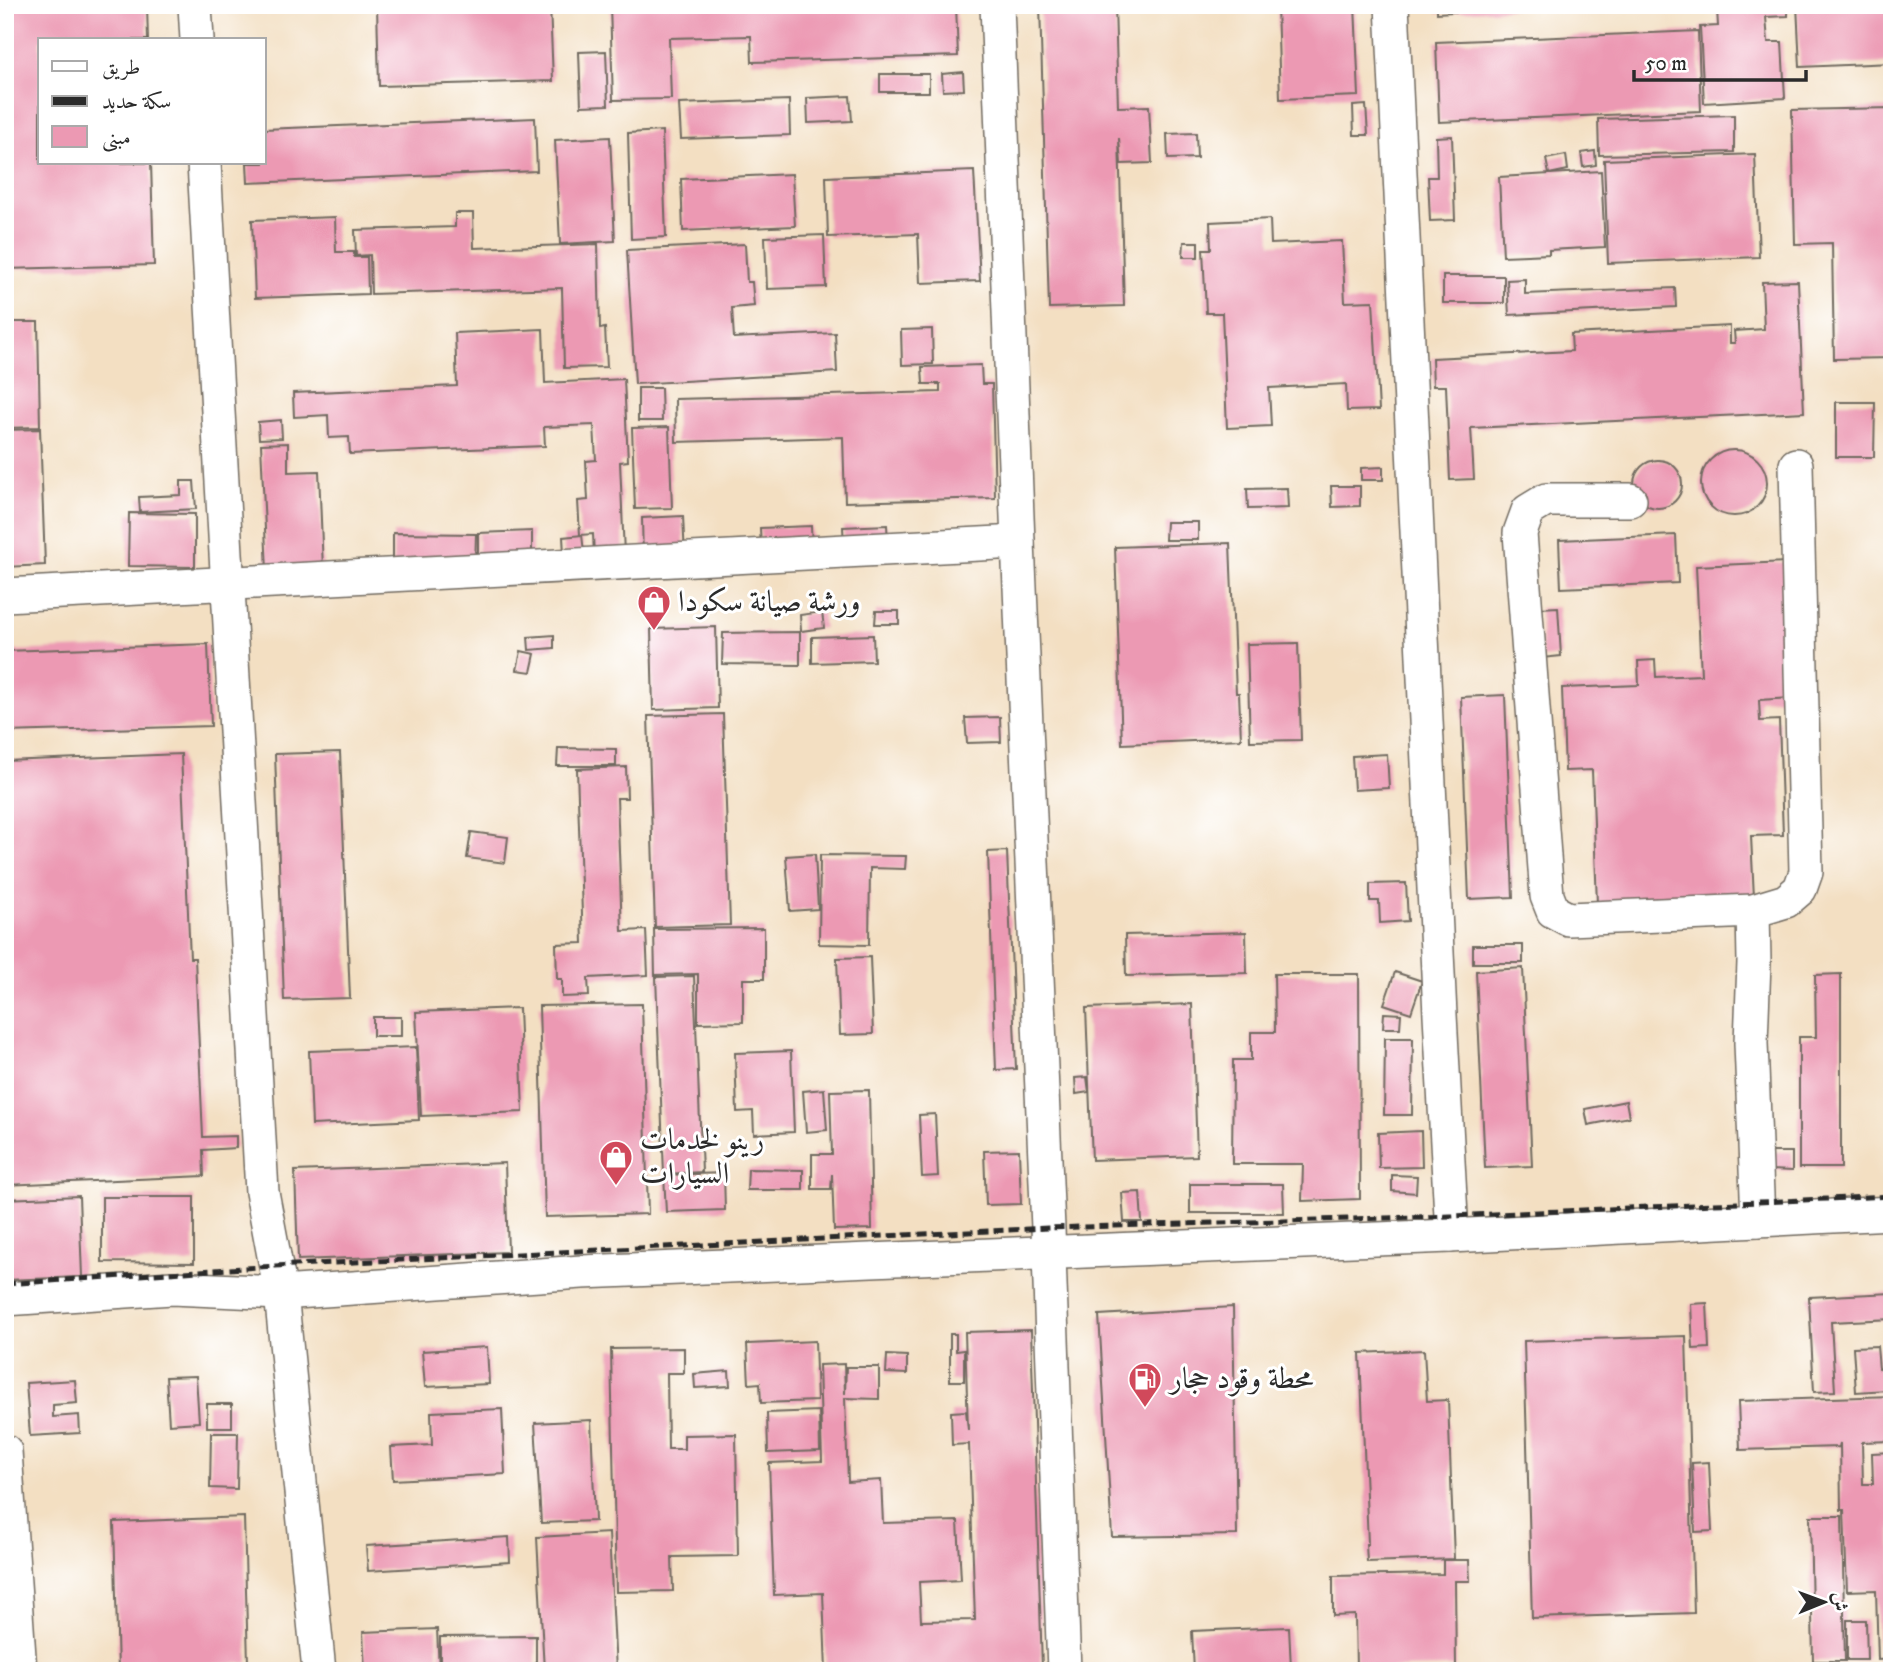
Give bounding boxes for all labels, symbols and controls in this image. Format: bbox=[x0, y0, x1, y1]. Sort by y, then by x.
legend bbox=[38, 38, 266, 164]
scale bar bbox=[1634, 38, 1806, 82]
text: 50 m bbox=[1645, 51, 1687, 77]
text: طريق bbox=[102, 55, 140, 81]
text: سكة حديد bbox=[102, 89, 172, 115]
text: مبنى bbox=[102, 125, 131, 152]
shop icon: ورشة صيانة سكودا bbox=[635, 583, 673, 632]
place label: ورشة صيانة سكودا bbox=[678, 584, 860, 621]
place label: رينو لخدمات السيارات bbox=[640, 1122, 765, 1193]
shop icon: رينو لخدمات السيارات bbox=[597, 1138, 635, 1187]
fuel station icon: محطة وقود حجار bbox=[1126, 1360, 1164, 1409]
place label: محطة وقود حجار bbox=[1167, 1361, 1314, 1398]
north arrow bbox=[1788, 1568, 1858, 1638]
text: ش bbox=[1828, 1592, 1851, 1611]

